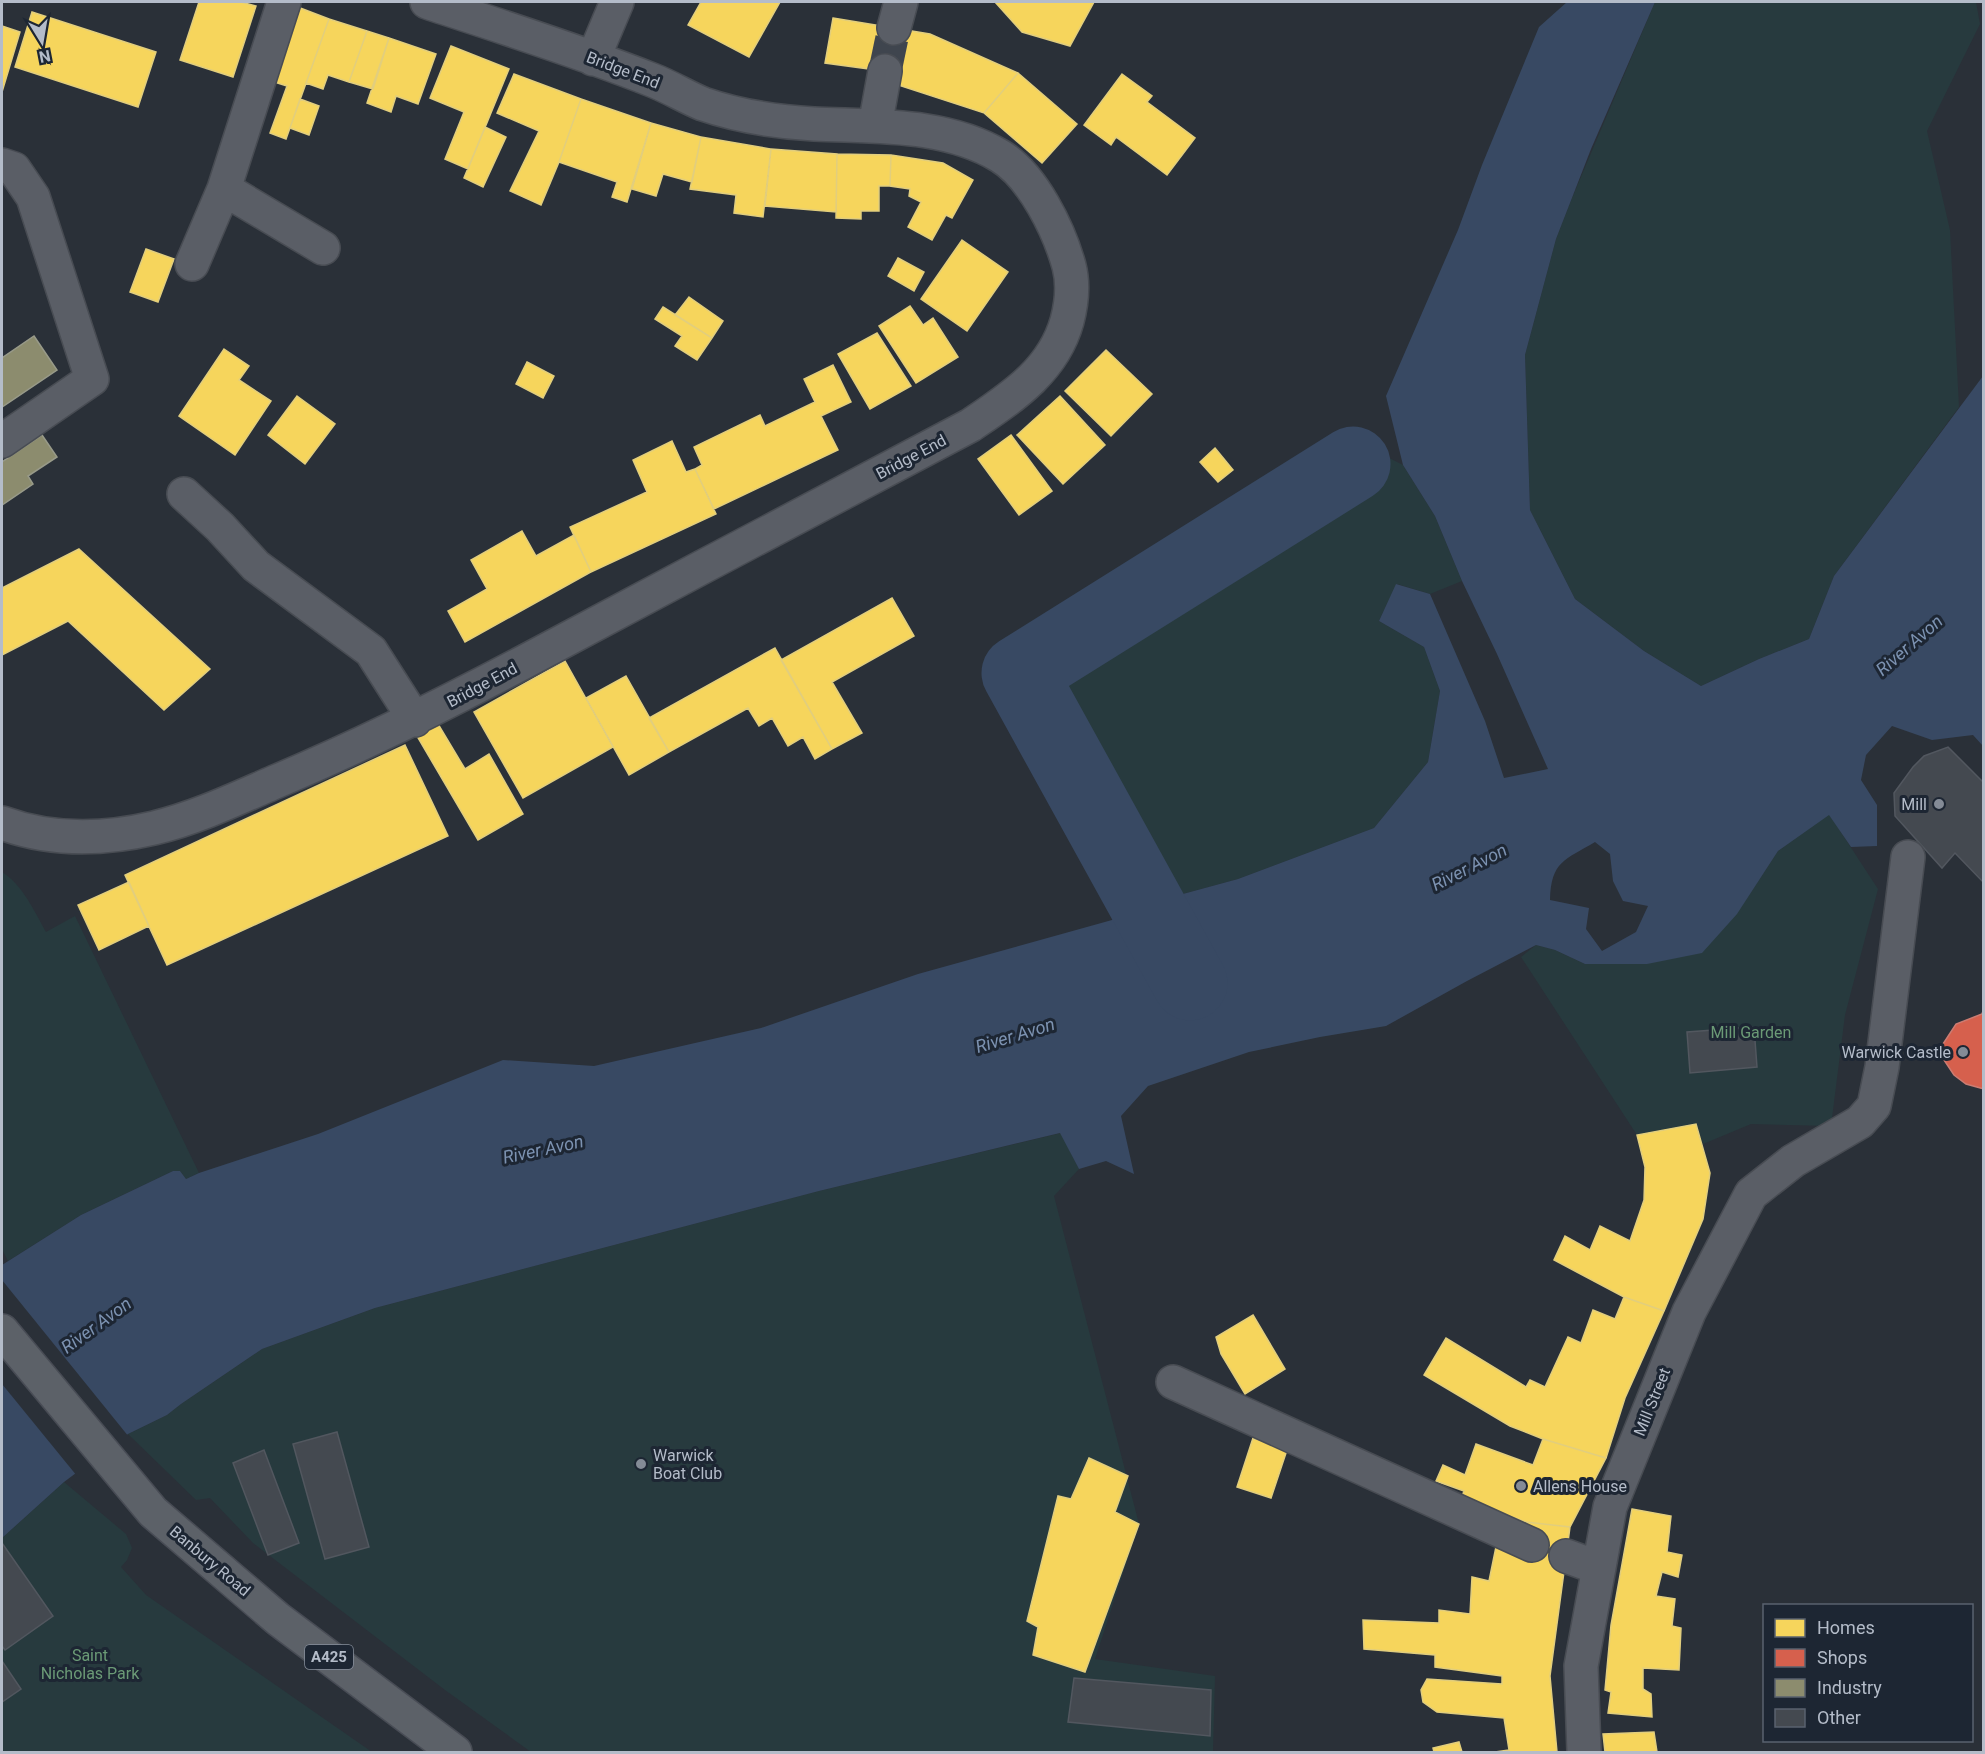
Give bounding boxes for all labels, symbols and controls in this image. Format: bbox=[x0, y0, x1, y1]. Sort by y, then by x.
north arrow bbox=[12, 12, 72, 72]
text: N bbox=[37, 46, 52, 67]
street label: Bridge End bbox=[584, 47, 662, 93]
street label: Bridge End bbox=[873, 431, 949, 483]
water label: River Avon bbox=[1871, 610, 1947, 680]
street label: Bridge End bbox=[444, 659, 520, 711]
place label: Mill bbox=[1901, 795, 1927, 814]
marker: Mill bbox=[1932, 797, 1946, 811]
water label: River Avon bbox=[1428, 839, 1510, 895]
water label: River Avon bbox=[973, 1013, 1057, 1057]
park label: Mill Garden bbox=[1711, 1023, 1791, 1042]
place label: Warwick Castle bbox=[1841, 1043, 1951, 1062]
marker: Warwick Castle bbox=[1956, 1045, 1970, 1059]
water label: River Avon bbox=[501, 1130, 585, 1168]
water label: River Avon bbox=[57, 1292, 135, 1358]
street label: Mill Street bbox=[1630, 1365, 1674, 1439]
place label: Warwick Boat Club bbox=[653, 1446, 722, 1483]
marker: Warwick Boat Club bbox=[634, 1457, 648, 1471]
place label: Allens House bbox=[1533, 1477, 1627, 1496]
marker: Allens House bbox=[1514, 1479, 1528, 1493]
street label: Banbury Road bbox=[166, 1522, 254, 1600]
legend bbox=[1763, 1604, 1973, 1742]
text: Homes bbox=[1817, 1617, 1875, 1638]
road number: A425 bbox=[305, 1645, 353, 1669]
park label: Saint Nicholas Park bbox=[41, 1646, 140, 1683]
text: Shops bbox=[1817, 1647, 1867, 1668]
text: Industry bbox=[1817, 1677, 1882, 1698]
text: Other bbox=[1817, 1707, 1861, 1728]

